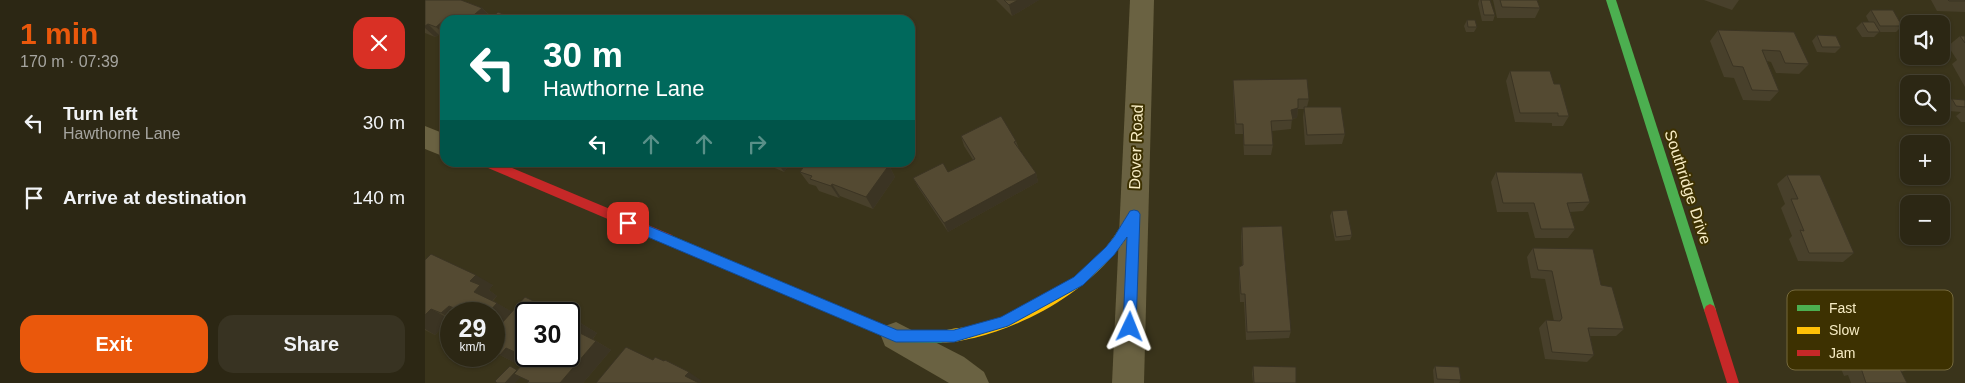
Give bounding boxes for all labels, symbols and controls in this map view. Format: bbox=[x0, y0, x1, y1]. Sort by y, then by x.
map controls bbox=[1900, 15, 1950, 245]
button: sound bbox=[1900, 15, 1950, 65]
text: 1 min bbox=[20, 17, 98, 50]
button: close bbox=[353, 17, 405, 69]
icon: left bbox=[460, 35, 525, 100]
text: 30 m bbox=[543, 35, 623, 74]
text: 170 m · 07:39 bbox=[20, 53, 119, 70]
button: search bbox=[1900, 75, 1950, 125]
text: Hawthorne Lane bbox=[543, 76, 704, 101]
text: Turn left bbox=[63, 103, 138, 124]
street label: Dover Road bbox=[1126, 104, 1146, 190]
icon: left bbox=[20, 109, 48, 137]
text: 30 m bbox=[363, 112, 405, 133]
text: Hawthorne Lane bbox=[63, 125, 180, 142]
street label: Southridge Drive bbox=[1662, 128, 1715, 246]
icon: left bbox=[584, 130, 612, 158]
icon: ahead bbox=[637, 130, 665, 158]
icon: ahead bbox=[690, 130, 718, 158]
icon: right bbox=[743, 130, 771, 158]
button: + bbox=[1900, 135, 1950, 185]
icon: arrive bbox=[20, 184, 48, 212]
text: Arrive at destination bbox=[63, 187, 247, 208]
text: 140 m bbox=[352, 187, 405, 208]
button: − bbox=[1900, 195, 1950, 245]
pin bbox=[607, 202, 649, 244]
icon: arrive bbox=[614, 209, 642, 237]
legend bbox=[1787, 290, 1953, 370]
position arrow bbox=[1103, 300, 1155, 352]
text: Fast bbox=[1829, 300, 1856, 316]
speed limit sign: 30 bbox=[515, 302, 580, 367]
text: 29 bbox=[459, 314, 486, 342]
button: Exit bbox=[20, 315, 208, 373]
button: Share bbox=[218, 315, 405, 373]
text: Slow bbox=[1829, 322, 1860, 338]
text: km/h bbox=[459, 340, 486, 354]
text: Jam bbox=[1829, 345, 1855, 361]

